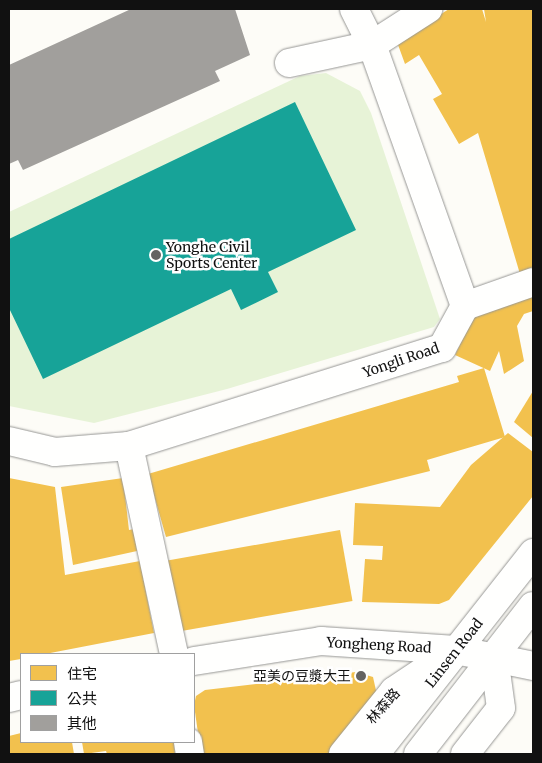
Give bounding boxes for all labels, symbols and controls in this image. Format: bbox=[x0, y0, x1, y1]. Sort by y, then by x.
place label: Yonghe Civil Sports Center bbox=[166, 239, 257, 272]
marker: Yonghe Civil Sports Center bbox=[150, 249, 162, 261]
street label: Yongli Road bbox=[361, 339, 441, 381]
street label: Linsen Road bbox=[422, 615, 486, 691]
street label: Yongheng Road bbox=[326, 634, 432, 656]
legend bbox=[20, 653, 195, 743]
text: 住宅 bbox=[67, 664, 97, 683]
place label: 亞美の豆漿大王 bbox=[253, 668, 351, 684]
marker: 亞美の豆漿大王 bbox=[355, 670, 367, 682]
street label: 林森路 bbox=[363, 685, 403, 727]
text: 公共 bbox=[67, 689, 97, 708]
text: 其他 bbox=[67, 714, 97, 733]

